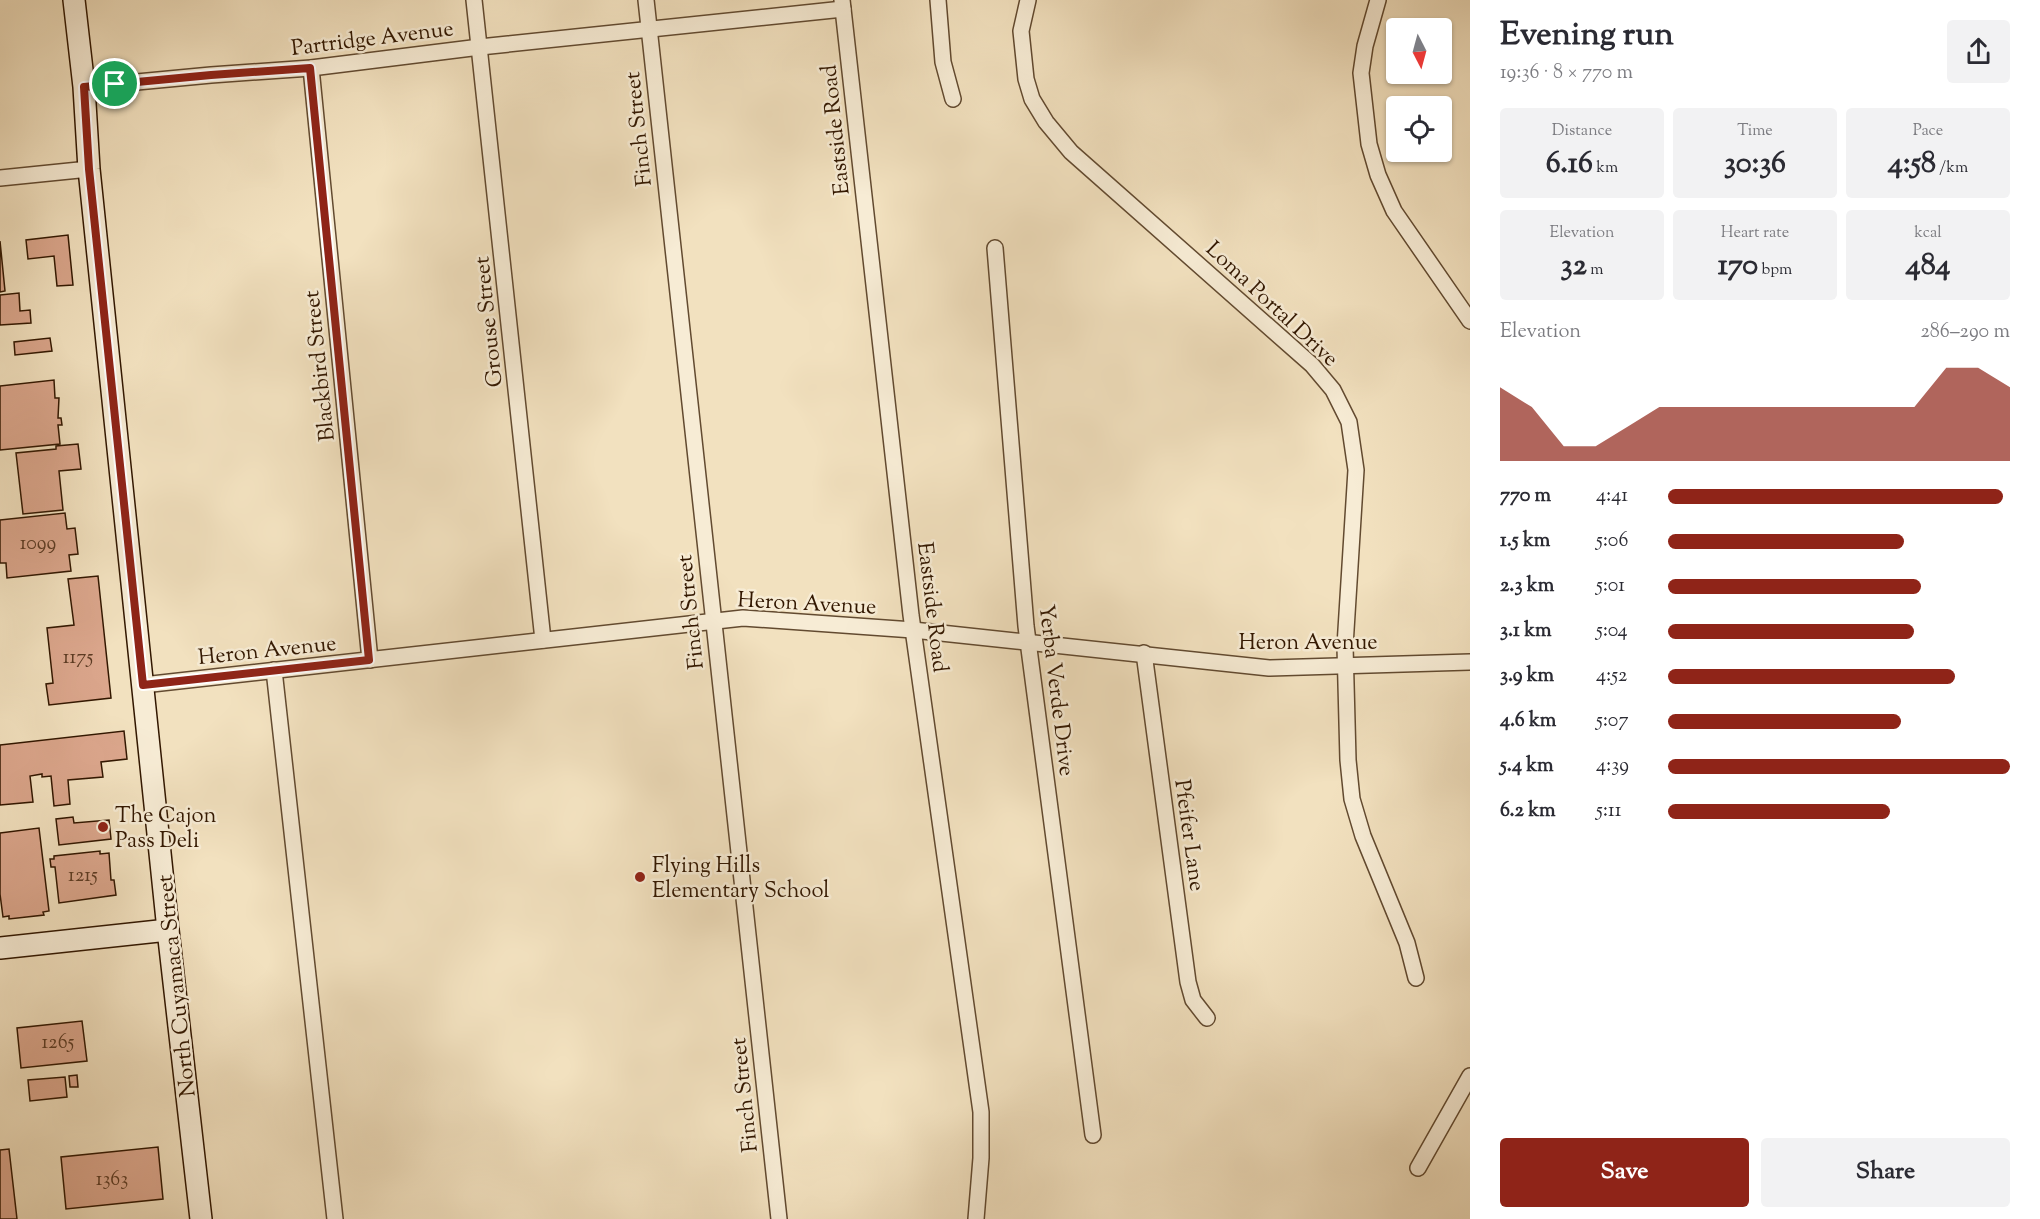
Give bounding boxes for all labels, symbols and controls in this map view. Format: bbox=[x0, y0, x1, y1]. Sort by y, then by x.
text: Evening run bbox=[1500, 12, 1674, 60]
street label: Partridge Avenue bbox=[289, 14, 455, 66]
north arrow bbox=[1386, 18, 1452, 84]
map controls bbox=[1386, 18, 1452, 162]
button: share bbox=[1947, 20, 2010, 83]
pin bbox=[89, 58, 140, 109]
text: 19:36 · 8 × 770 m bbox=[1500, 59, 1633, 88]
street label: Eastside Road bbox=[814, 63, 860, 197]
icon: arrive bbox=[98, 67, 131, 100]
street label: Finch Street bbox=[618, 69, 662, 188]
button: locate bbox=[1386, 96, 1452, 162]
text: Distance bbox=[1552, 120, 1612, 143]
text: Time bbox=[1737, 120, 1773, 143]
text: Pace bbox=[1913, 120, 1943, 143]
text: 6.16 bbox=[1546, 143, 1593, 186]
text: 30:36 bbox=[1724, 143, 1786, 186]
text: 4:58 bbox=[1888, 143, 1936, 186]
text: km bbox=[1593, 157, 1618, 180]
text: /km bbox=[1936, 157, 1968, 180]
text: Elevation bbox=[1550, 222, 1614, 245]
text: Heart rate bbox=[1721, 222, 1789, 245]
text: kcal bbox=[1914, 222, 1942, 245]
street label: Loma Portal Drive bbox=[1197, 235, 1345, 375]
text: 32 bbox=[1561, 245, 1587, 288]
text: 170 bbox=[1718, 245, 1758, 288]
text: 484 bbox=[1906, 245, 1950, 288]
street label: Grouse Street bbox=[467, 254, 513, 389]
text: m bbox=[1587, 259, 1603, 282]
text: bpm bbox=[1758, 259, 1792, 282]
street label: Blackbird Street bbox=[297, 288, 345, 443]
text: Elevation bbox=[1500, 318, 1581, 347]
text: 286–290 m bbox=[1920, 318, 2010, 347]
text: 770 m bbox=[1500, 482, 1551, 511]
text: 4:41 bbox=[1596, 482, 1628, 511]
text: 1.5 km bbox=[1500, 527, 1550, 556]
text: 5:06 bbox=[1596, 527, 1628, 556]
house number: 1099 bbox=[20, 530, 56, 559]
street label: Eastside Road bbox=[907, 540, 955, 674]
street label: Finch Street bbox=[670, 552, 714, 671]
text: 2.3 km bbox=[1500, 572, 1554, 601]
text: 5:01 bbox=[1596, 572, 1625, 601]
street label: Heron Avenue bbox=[737, 585, 877, 625]
street label: Yerba Verde Drive bbox=[1029, 603, 1081, 778]
text: 3.1 km bbox=[1500, 617, 1552, 646]
text: 5:04 bbox=[1596, 617, 1628, 646]
street label: Heron Avenue bbox=[1238, 628, 1378, 660]
street label: Heron Avenue bbox=[196, 629, 338, 675]
house number: 1175 bbox=[63, 644, 93, 673]
text: 3.9 km bbox=[1500, 662, 1554, 691]
text: 4:52 bbox=[1596, 662, 1627, 691]
text: 4.6 km bbox=[1500, 707, 1556, 736]
text: 5:07 bbox=[1596, 707, 1628, 736]
text: 5.4 km bbox=[1500, 752, 1554, 781]
text: 4:39 bbox=[1596, 752, 1629, 781]
street label: Pfeifer Lane bbox=[1164, 777, 1212, 893]
text: 6.2 km bbox=[1500, 797, 1556, 826]
text: 5:11 bbox=[1596, 797, 1622, 826]
place label: The Cajon Pass Deli bbox=[115, 801, 217, 858]
marker: The Cajon Pass Deli bbox=[96, 820, 110, 834]
place label: Flying Hills Elementary School bbox=[652, 851, 829, 908]
house number: 1215 bbox=[68, 862, 98, 891]
marker: Flying Hills Elementary School bbox=[633, 870, 647, 884]
street label: North Cuyamaca Street bbox=[150, 872, 206, 1098]
house number: 1265 bbox=[42, 1029, 75, 1058]
street label: Finch Street bbox=[724, 1035, 768, 1154]
button: Save bbox=[1500, 1138, 1749, 1207]
button: Share bbox=[1761, 1138, 2010, 1207]
house number: 1363 bbox=[96, 1166, 128, 1195]

